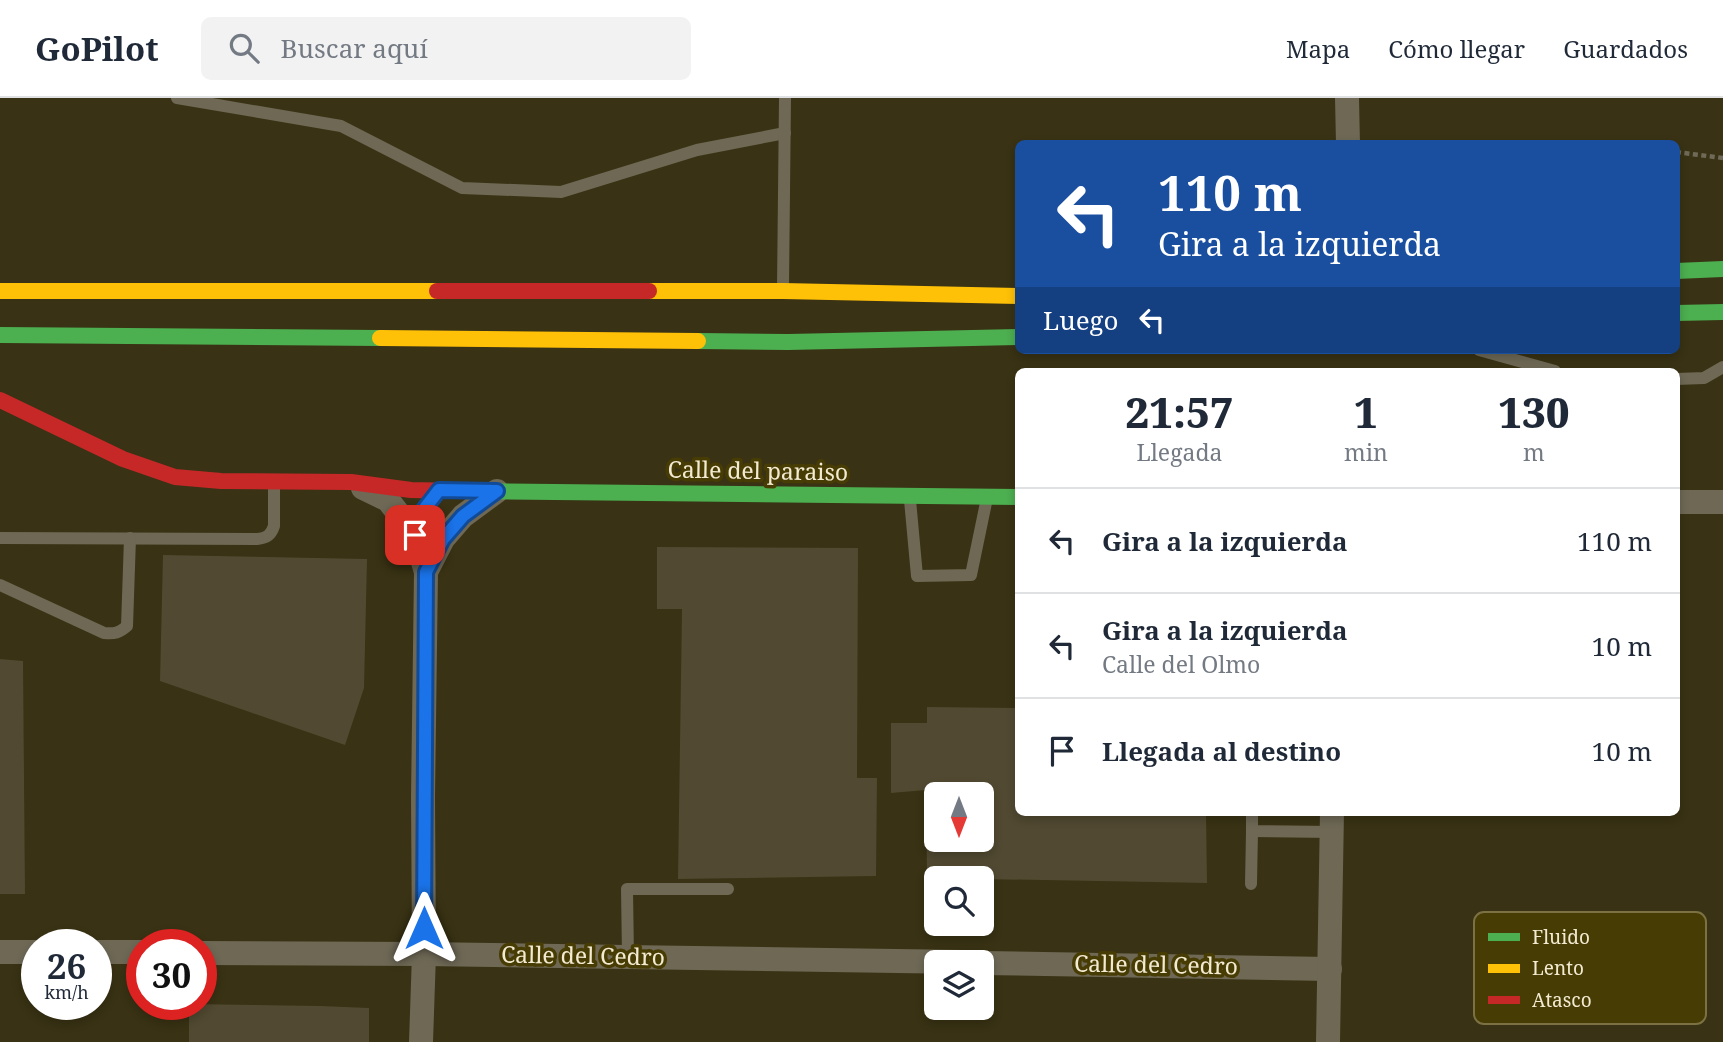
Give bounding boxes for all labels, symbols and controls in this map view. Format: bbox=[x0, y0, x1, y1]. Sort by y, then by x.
search box bbox=[201, 17, 691, 80]
text: GoPilot bbox=[35, 26, 159, 71]
icon: search bbox=[225, 29, 263, 67]
text: Buscar aquí bbox=[281, 30, 428, 66]
text: Mapa bbox=[1286, 32, 1350, 65]
text: Cómo llegar bbox=[1388, 32, 1525, 65]
text: Guardados bbox=[1563, 32, 1688, 65]
text: 110 m bbox=[1158, 159, 1302, 225]
icon: left bbox=[1043, 168, 1134, 259]
text: Gira a la izquierda bbox=[1158, 222, 1441, 265]
icon: left bbox=[1133, 301, 1171, 339]
text: Luego bbox=[1043, 302, 1119, 338]
text: 21:57 bbox=[1125, 383, 1234, 440]
text: 1 bbox=[1354, 383, 1378, 440]
text: 130 bbox=[1498, 383, 1570, 440]
text: Llegada bbox=[1136, 436, 1223, 468]
text: min bbox=[1344, 436, 1388, 468]
text: m bbox=[1523, 436, 1545, 468]
street label: Calle del paraiso bbox=[667, 452, 849, 488]
pin bbox=[385, 505, 445, 565]
icon: arrive bbox=[396, 516, 434, 554]
icon: left bbox=[1043, 522, 1081, 560]
text: Gira a la izquierda bbox=[1102, 523, 1348, 559]
text: 110 m bbox=[1577, 523, 1652, 559]
text: Gira a la izquierda bbox=[1102, 612, 1348, 648]
icon: left bbox=[1043, 627, 1081, 665]
text: 10 m bbox=[1592, 628, 1652, 664]
text: Calle del Olmo bbox=[1102, 648, 1260, 680]
icon: arrive bbox=[1043, 732, 1081, 770]
text: Llegada al destino bbox=[1102, 733, 1341, 769]
text: 10 m bbox=[1592, 733, 1652, 769]
north arrow bbox=[924, 782, 994, 852]
map controls bbox=[924, 782, 994, 1020]
button: search bbox=[924, 866, 994, 936]
position arrow bbox=[387, 891, 461, 965]
legend bbox=[1474, 912, 1706, 1024]
text: Fluido bbox=[1532, 924, 1590, 950]
speed limit sign: 30 bbox=[126, 929, 217, 1020]
street label: Calle del Cedro bbox=[501, 938, 665, 972]
text: 26 bbox=[47, 942, 86, 989]
street label: Calle del Cedro bbox=[1074, 947, 1238, 981]
button: layers bbox=[924, 950, 994, 1020]
text: Lento bbox=[1532, 955, 1584, 981]
text: km/h bbox=[44, 980, 89, 1004]
text: Atasco bbox=[1532, 987, 1592, 1013]

